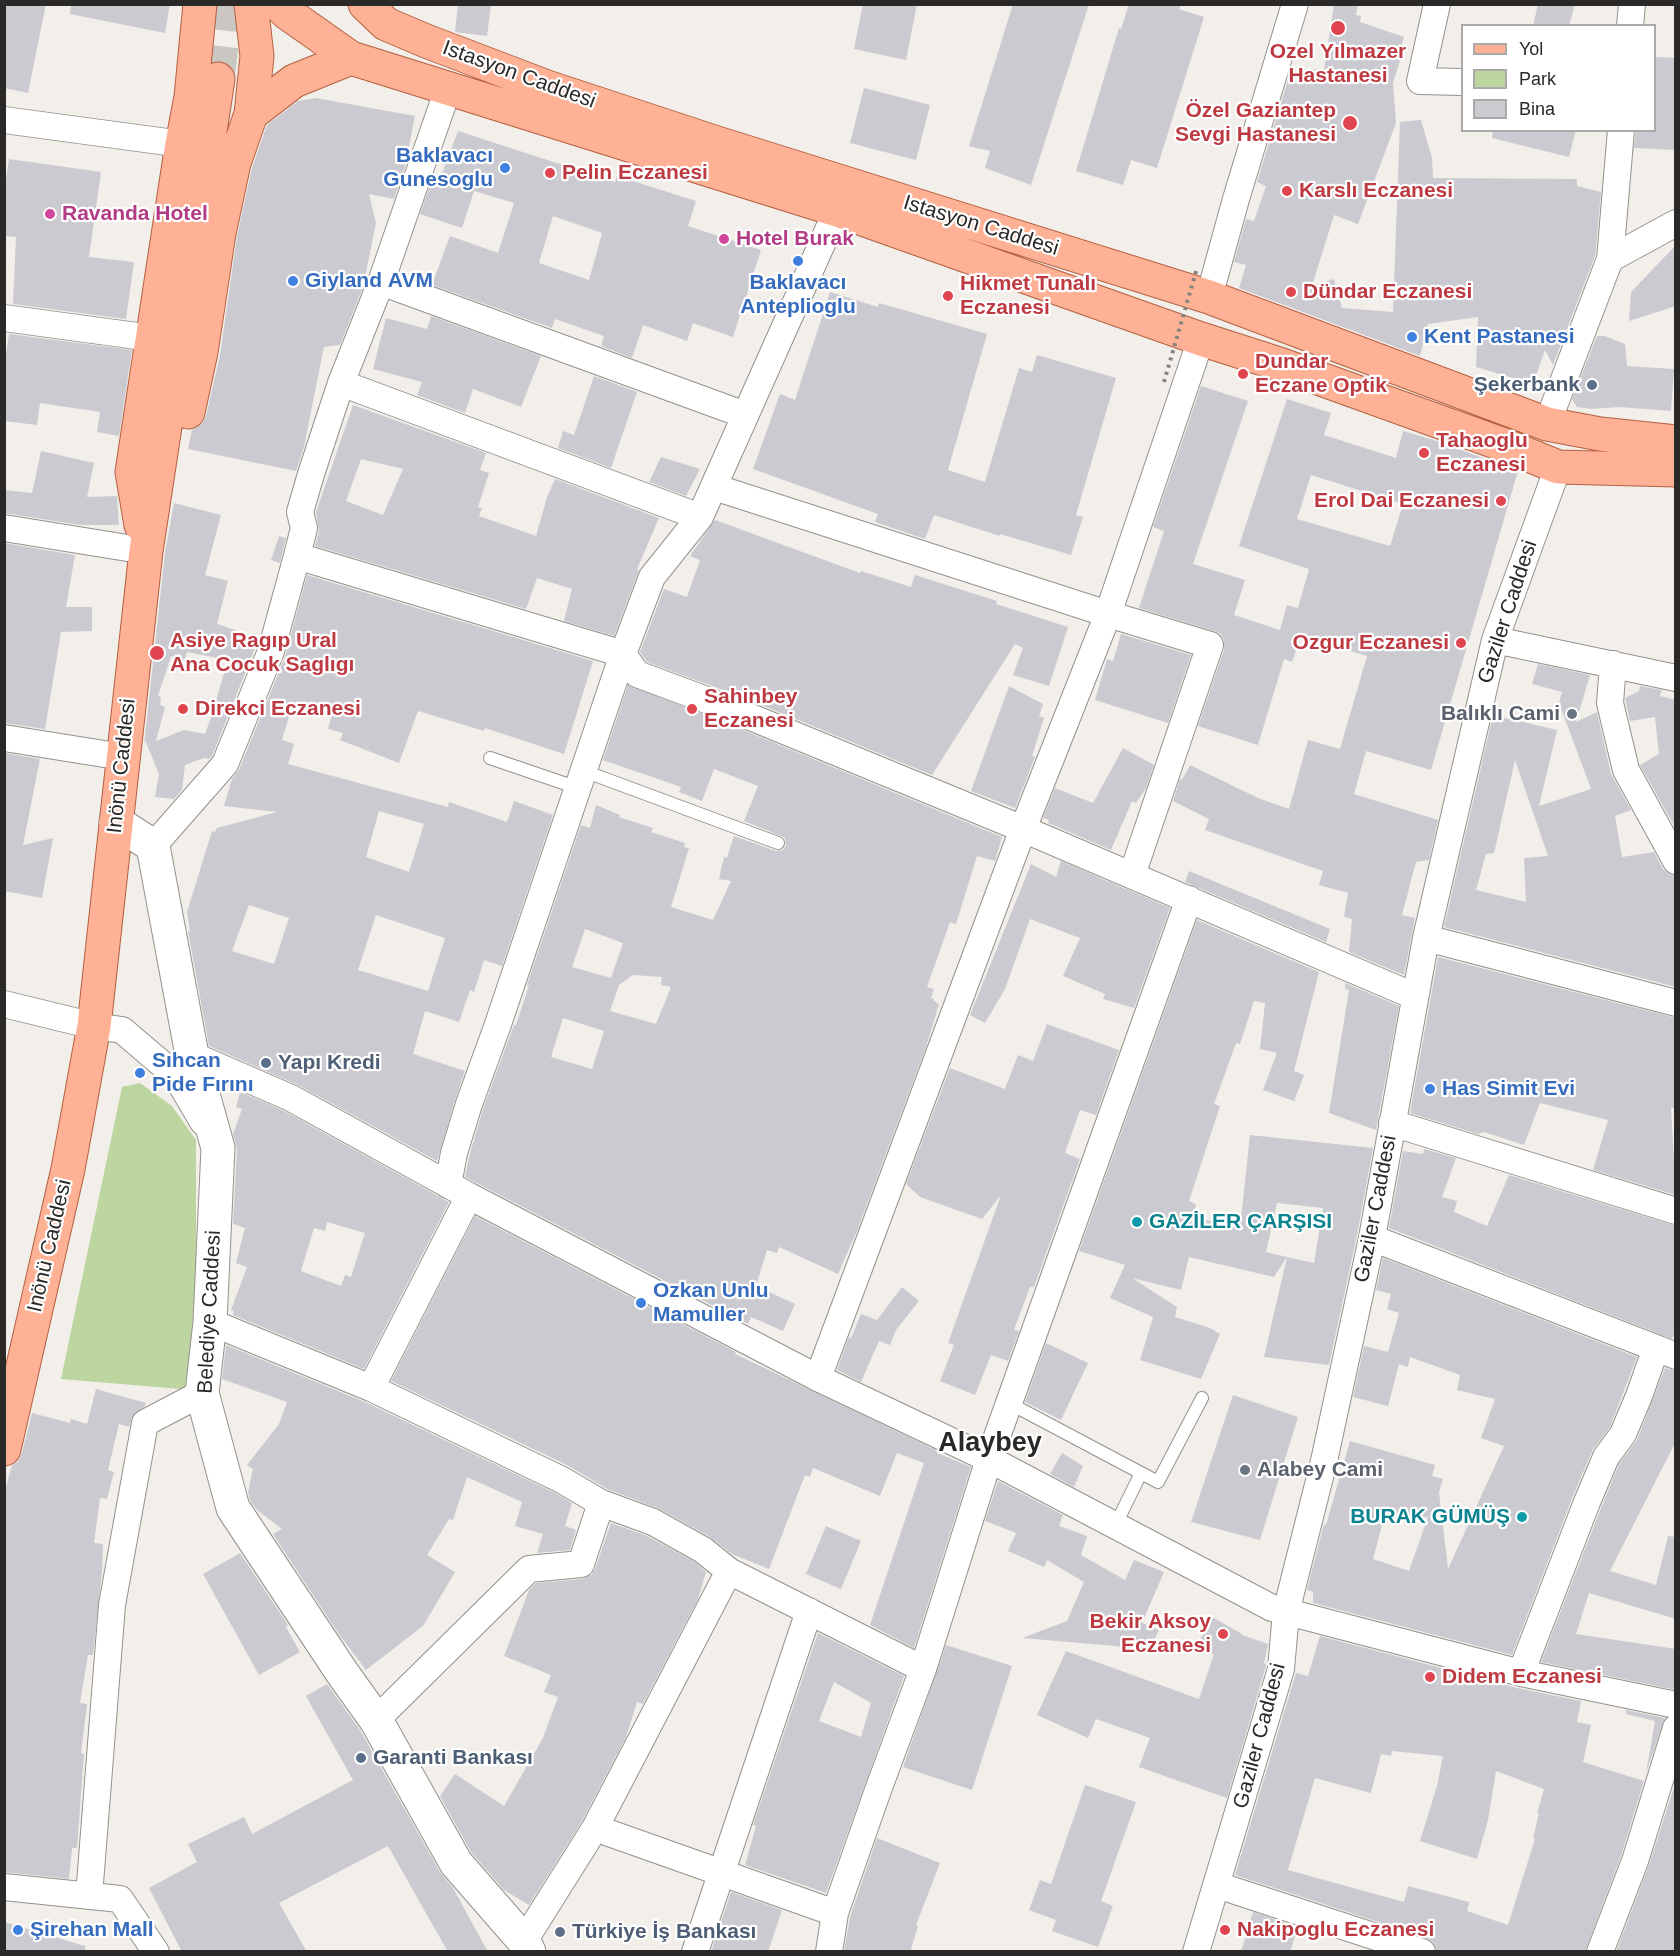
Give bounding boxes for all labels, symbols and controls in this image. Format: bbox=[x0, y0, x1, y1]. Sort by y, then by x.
marker: Ozel Yılmazer Hastanesi bbox=[1329, 19, 1347, 37]
legend bbox=[1461, 24, 1656, 132]
street label: Istasyon Caddesi bbox=[439, 36, 599, 114]
place label: Ozel Yılmazer Hastanesi bbox=[1270, 39, 1406, 89]
text: Yol bbox=[1519, 39, 1543, 59]
text: Park bbox=[1519, 69, 1556, 89]
place label: Özel Gaziantep Sevgi Hastanesi bbox=[1175, 98, 1336, 148]
text: Bina bbox=[1519, 99, 1555, 119]
marker: Özel Gaziantep Sevgi Hastanesi bbox=[1341, 114, 1359, 132]
place label: Baklavacı Gunesoglu bbox=[383, 143, 493, 193]
place label: Pelin Eczanesi bbox=[562, 160, 708, 186]
marker: Baklavacı Gunesoglu bbox=[498, 161, 512, 175]
marker: Pelin Eczanesi bbox=[543, 166, 557, 180]
place label: Karslı Eczanesi bbox=[1299, 178, 1453, 204]
marker: Karslı Eczanesi bbox=[1280, 184, 1294, 198]
street label: Istasyon Caddesi bbox=[900, 190, 1062, 262]
place label: Ravanda Hotel bbox=[62, 201, 208, 227]
marker: Ravanda Hotel bbox=[43, 207, 57, 221]
place label: Hotel Burak bbox=[736, 226, 854, 252]
marker: Hotel Burak bbox=[717, 232, 731, 246]
marker: Baklavacı Anteplioglu bbox=[791, 254, 805, 268]
place label: Giyland AVM bbox=[305, 268, 433, 294]
place label: Baklavacı Anteplioglu bbox=[740, 270, 856, 320]
place label: Hikmet Tunalı Eczanesi bbox=[960, 271, 1096, 321]
marker: Giyland AVM bbox=[286, 274, 300, 288]
place label: Dündar Eczanesi bbox=[1303, 279, 1472, 305]
marker: Dündar Eczanesi bbox=[1284, 285, 1298, 299]
marker: Hikmet Tunalı Eczanesi bbox=[941, 289, 955, 303]
place label: Kent Pastanesi bbox=[1424, 324, 1575, 350]
marker: Kent Pastanesi bbox=[1405, 330, 1419, 344]
place label: Dundar Eczane Optik bbox=[1255, 349, 1387, 399]
marker: Dundar Eczane Optik bbox=[1236, 367, 1250, 381]
place label: Şekerbank bbox=[1474, 372, 1580, 398]
marker: Şekerbank bbox=[1585, 378, 1599, 392]
place label: Tahaoglu Eczanesi bbox=[1436, 428, 1528, 478]
marker: Tahaoglu Eczanesi bbox=[1417, 446, 1431, 460]
place label: Erol Dai Eczanesi bbox=[1314, 488, 1489, 514]
marker: Erol Dai Eczanesi bbox=[1494, 494, 1508, 508]
street label: Gaziler Caddesi bbox=[1473, 537, 1543, 687]
place label: Asiye Ragıp Ural Ana Cocuk Saglıgı bbox=[170, 628, 354, 678]
place label: Ozgur Eczanesi bbox=[1293, 630, 1449, 656]
marker: Ozgur Eczanesi bbox=[1454, 636, 1468, 650]
marker: Asiye Ragıp Ural Ana Cocuk Saglıgı bbox=[148, 644, 166, 662]
place label: Sahinbey Eczanesi bbox=[704, 684, 797, 734]
place label: Direkci Eczanesi bbox=[195, 696, 361, 722]
street label: Inönü Caddesi bbox=[102, 697, 142, 835]
place label: Balıklı Cami bbox=[1441, 701, 1560, 727]
marker: Direkci Eczanesi bbox=[176, 702, 190, 716]
marker: Sahinbey Eczanesi bbox=[685, 702, 699, 716]
marker: Balıklı Cami bbox=[1565, 707, 1579, 721]
place label: Sıhcan Pide Fırını bbox=[152, 1048, 254, 1098]
place label: Yapı Kredi bbox=[278, 1050, 381, 1076]
marker: Yapı Kredi bbox=[259, 1056, 273, 1070]
marker: Sıhcan Pide Fırını bbox=[133, 1066, 147, 1080]
place label: Has Simit Evi bbox=[1442, 1076, 1575, 1102]
marker: Has Simit Evi bbox=[1423, 1082, 1437, 1096]
street label: Gaziler Caddesi bbox=[1349, 1133, 1403, 1285]
street label: Inönü Caddesi bbox=[22, 1177, 78, 1315]
place label: GAZİLER ÇARŞISI bbox=[1149, 1209, 1332, 1235]
marker: GAZİLER ÇARŞISI bbox=[1130, 1215, 1144, 1229]
street label: Belediye Caddesi bbox=[193, 1230, 227, 1394]
place label: Ozkan Unlu Mamuller bbox=[653, 1278, 769, 1328]
marker: Ozkan Unlu Mamuller bbox=[634, 1296, 648, 1310]
district label: Alaybey bbox=[938, 1428, 1042, 1460]
place label: Alabey Cami bbox=[1257, 1457, 1383, 1483]
marker: Alabey Cami bbox=[1238, 1463, 1252, 1477]
place label: BURAK GÜMÜŞ bbox=[1350, 1504, 1510, 1530]
marker: BURAK GÜMÜŞ bbox=[1515, 1510, 1529, 1524]
place label: Bekir Aksoy Eczanesi bbox=[1090, 1609, 1211, 1659]
marker: Bekir Aksoy Eczanesi bbox=[1216, 1627, 1230, 1641]
street label: Gaziler Caddesi bbox=[1228, 1661, 1292, 1811]
place label: Didem Eczanesi bbox=[1442, 1664, 1602, 1690]
marker: Didem Eczanesi bbox=[1423, 1670, 1437, 1684]
place label: Garanti Bankası bbox=[373, 1745, 533, 1771]
marker: Garanti Bankası bbox=[354, 1751, 368, 1765]
place label: Şirehan Mall bbox=[30, 1917, 154, 1943]
place label: Nakipoglu Eczanesi bbox=[1237, 1917, 1434, 1943]
place label: Türkiye İş Bankası bbox=[572, 1919, 756, 1945]
marker: Şirehan Mall bbox=[11, 1923, 25, 1937]
marker: Nakipoglu Eczanesi bbox=[1218, 1923, 1232, 1937]
marker: Türkiye İş Bankası bbox=[553, 1925, 567, 1939]

